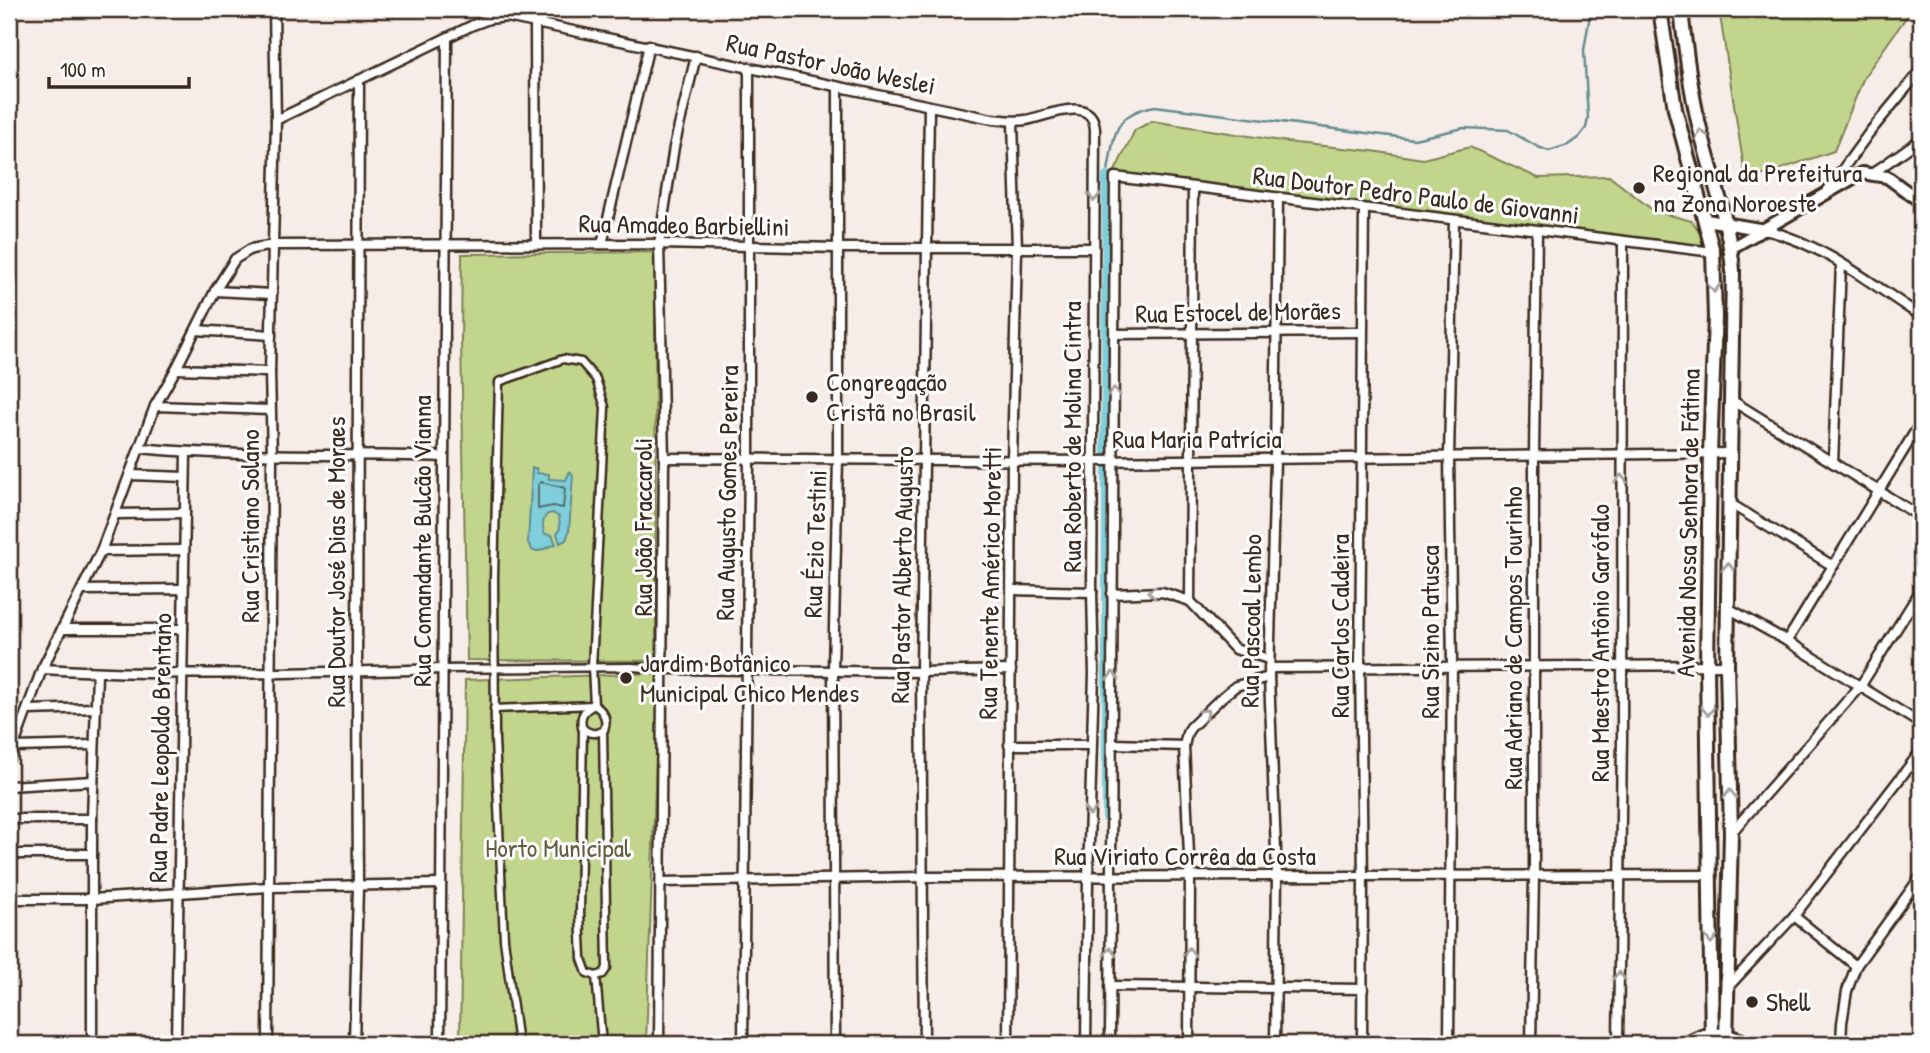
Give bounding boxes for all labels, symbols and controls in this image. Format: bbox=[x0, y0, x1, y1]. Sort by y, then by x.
street label: Rua Pastor João Weslei bbox=[723, 24, 939, 103]
scale bar bbox=[49, 46, 189, 90]
text: 100 m bbox=[60, 55, 106, 84]
one-way arrow bbox=[1695, 128, 1709, 140]
place label: Regional da Prefeitura na Zona Noroeste bbox=[1653, 155, 1862, 220]
street label: Rua Doutor Pedro Paulo de Giovanni bbox=[1251, 157, 1581, 232]
marker: Regional da Prefeitura na Zona Noroeste bbox=[1631, 180, 1647, 196]
one-way arrow bbox=[1087, 192, 1102, 203]
street label: Rua Amadeo Barbiellini bbox=[578, 205, 790, 244]
one-way arrow bbox=[1707, 283, 1722, 294]
street label: Rua Estocel de Morães bbox=[1135, 292, 1341, 331]
street label: Rua Roberto de Molina Cintra bbox=[1054, 301, 1089, 573]
place label: Congregação Cristã no Brasil bbox=[826, 364, 976, 429]
street label: Rua Augusto Gomes Pereira bbox=[707, 365, 746, 621]
street label: Avenida Nossa Senhora de Fátima bbox=[1667, 368, 1708, 678]
one-way arrow bbox=[1107, 386, 1122, 397]
marker: Congregação Cristã no Brasil bbox=[804, 389, 820, 405]
street label: Rua Comandante Bulcão Vianna bbox=[404, 395, 439, 687]
street label: Rua Doutor José Dias de Moraes bbox=[318, 417, 353, 707]
street label: Rua Maria Patrícia bbox=[1112, 421, 1282, 456]
street label: Rua Cristiano Solano bbox=[232, 429, 267, 623]
street label: Rua João Fraccaroli bbox=[625, 438, 660, 616]
street label: Rua Pastor Alberto Augusto bbox=[882, 446, 921, 704]
street label: Rua Tenente Américo Moretti bbox=[970, 446, 1009, 720]
street label: Rua Ézio Testini bbox=[794, 469, 835, 619]
one-way arrow bbox=[1613, 473, 1629, 484]
street label: Rua Adriano de Campos Tourinho bbox=[1495, 486, 1530, 790]
street label: Rua Maestro Antônio Garófalo bbox=[1582, 504, 1617, 782]
street label: Rua Pascoal Lembo bbox=[1231, 534, 1270, 708]
street label: Rua Carlos Caldeira bbox=[1322, 534, 1357, 718]
street label: Rua Sizino Patusca bbox=[1412, 545, 1447, 719]
one-way arrow bbox=[1720, 561, 1736, 572]
one-way arrow bbox=[1146, 585, 1157, 600]
street label: Rua Padre Leopoldo Brentano bbox=[140, 613, 179, 883]
place label: Jardim Botânico Municipal Chico Mendes bbox=[640, 645, 859, 710]
marker: Jardim Botânico Municipal Chico Mendes bbox=[618, 670, 634, 686]
one-way arrow bbox=[1105, 670, 1120, 681]
one-way arrow bbox=[1700, 706, 1715, 717]
one-way arrow bbox=[1197, 708, 1210, 721]
one-way arrow bbox=[1722, 789, 1737, 800]
one-way arrow bbox=[1082, 806, 1097, 817]
park label: Horto Municipal bbox=[485, 830, 631, 865]
street label: Rua Viriato Corrêa da Costa bbox=[1054, 838, 1316, 873]
one-way arrow bbox=[1703, 933, 1718, 944]
one-way arrow bbox=[1102, 946, 1118, 956]
one-way arrow bbox=[1181, 946, 1197, 956]
one-way arrow bbox=[1611, 970, 1627, 981]
place label: Shell bbox=[1766, 984, 1811, 1019]
marker: Shell bbox=[1744, 994, 1760, 1010]

